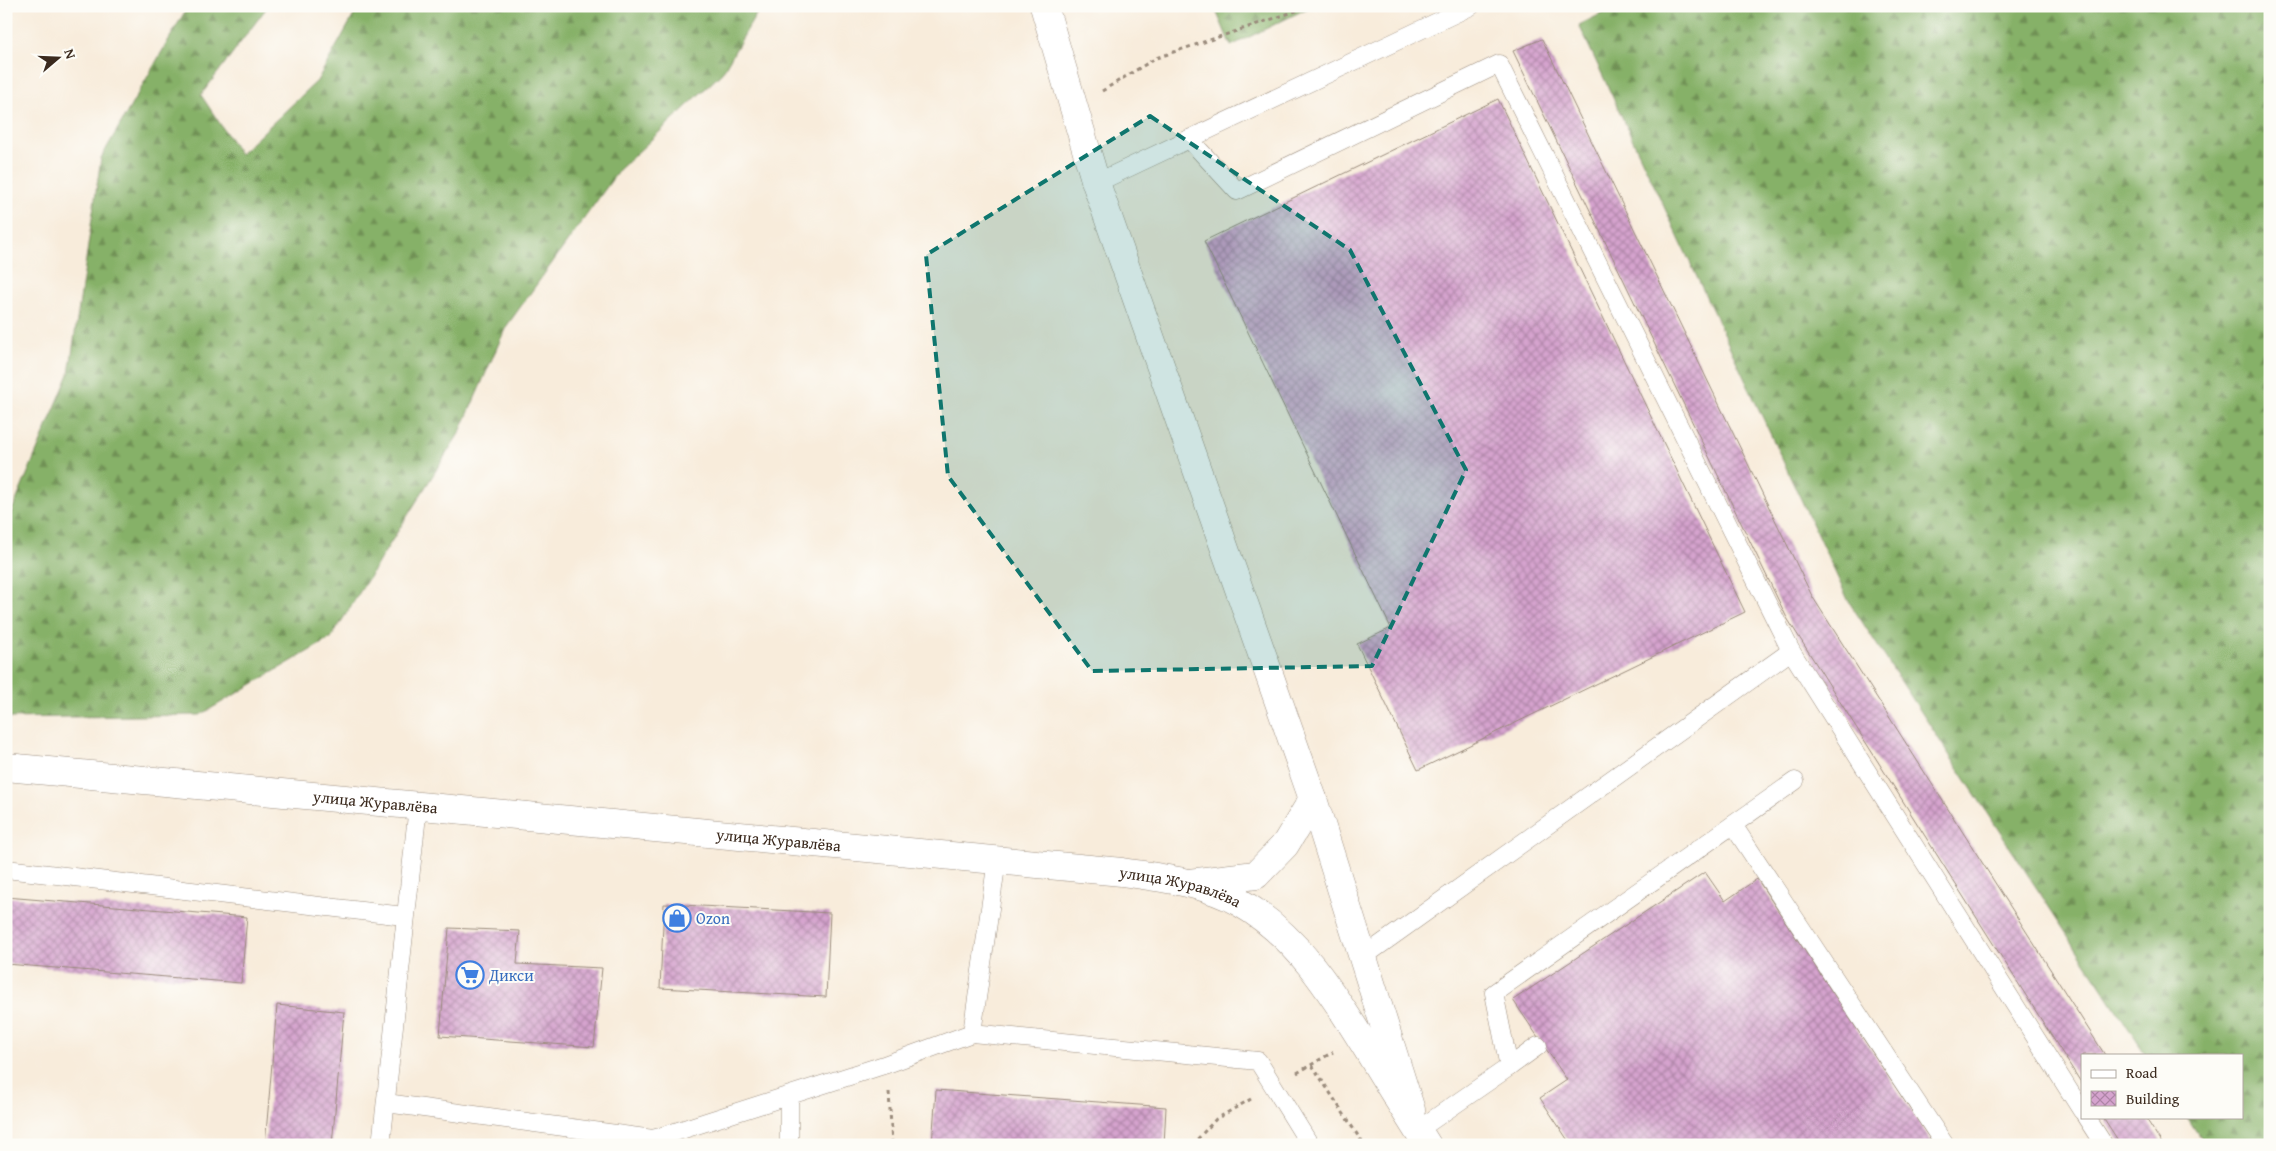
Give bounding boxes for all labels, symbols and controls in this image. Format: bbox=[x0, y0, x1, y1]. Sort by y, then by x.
north arrow bbox=[32, 32, 82, 82]
text: N bbox=[59, 46, 81, 62]
street label: улица Журавлёва bbox=[311, 784, 439, 820]
street label: улица Журавлёва bbox=[714, 822, 842, 858]
street label: улица Журавлёва bbox=[1117, 860, 1246, 913]
shop icon: Ozon bbox=[662, 903, 692, 933]
place label: Ozon bbox=[696, 906, 730, 930]
supermarket icon: Дикси bbox=[455, 960, 485, 990]
place label: Дикси bbox=[488, 963, 534, 987]
legend bbox=[2081, 1054, 2244, 1118]
text: Road bbox=[2126, 1062, 2157, 1083]
text: Building bbox=[2126, 1088, 2180, 1109]

